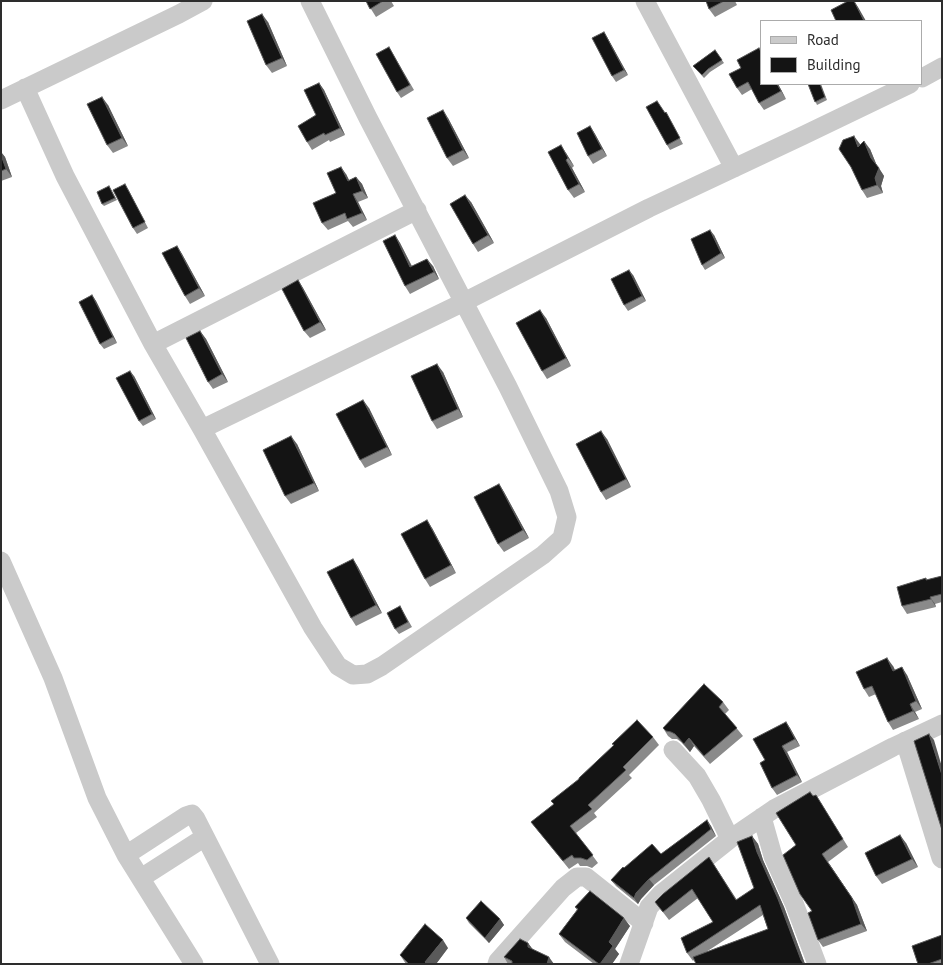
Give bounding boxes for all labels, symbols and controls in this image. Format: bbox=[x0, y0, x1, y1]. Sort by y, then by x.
legend bbox=[760, 20, 923, 85]
text: Road bbox=[807, 30, 839, 49]
text: Building bbox=[807, 55, 861, 74]

